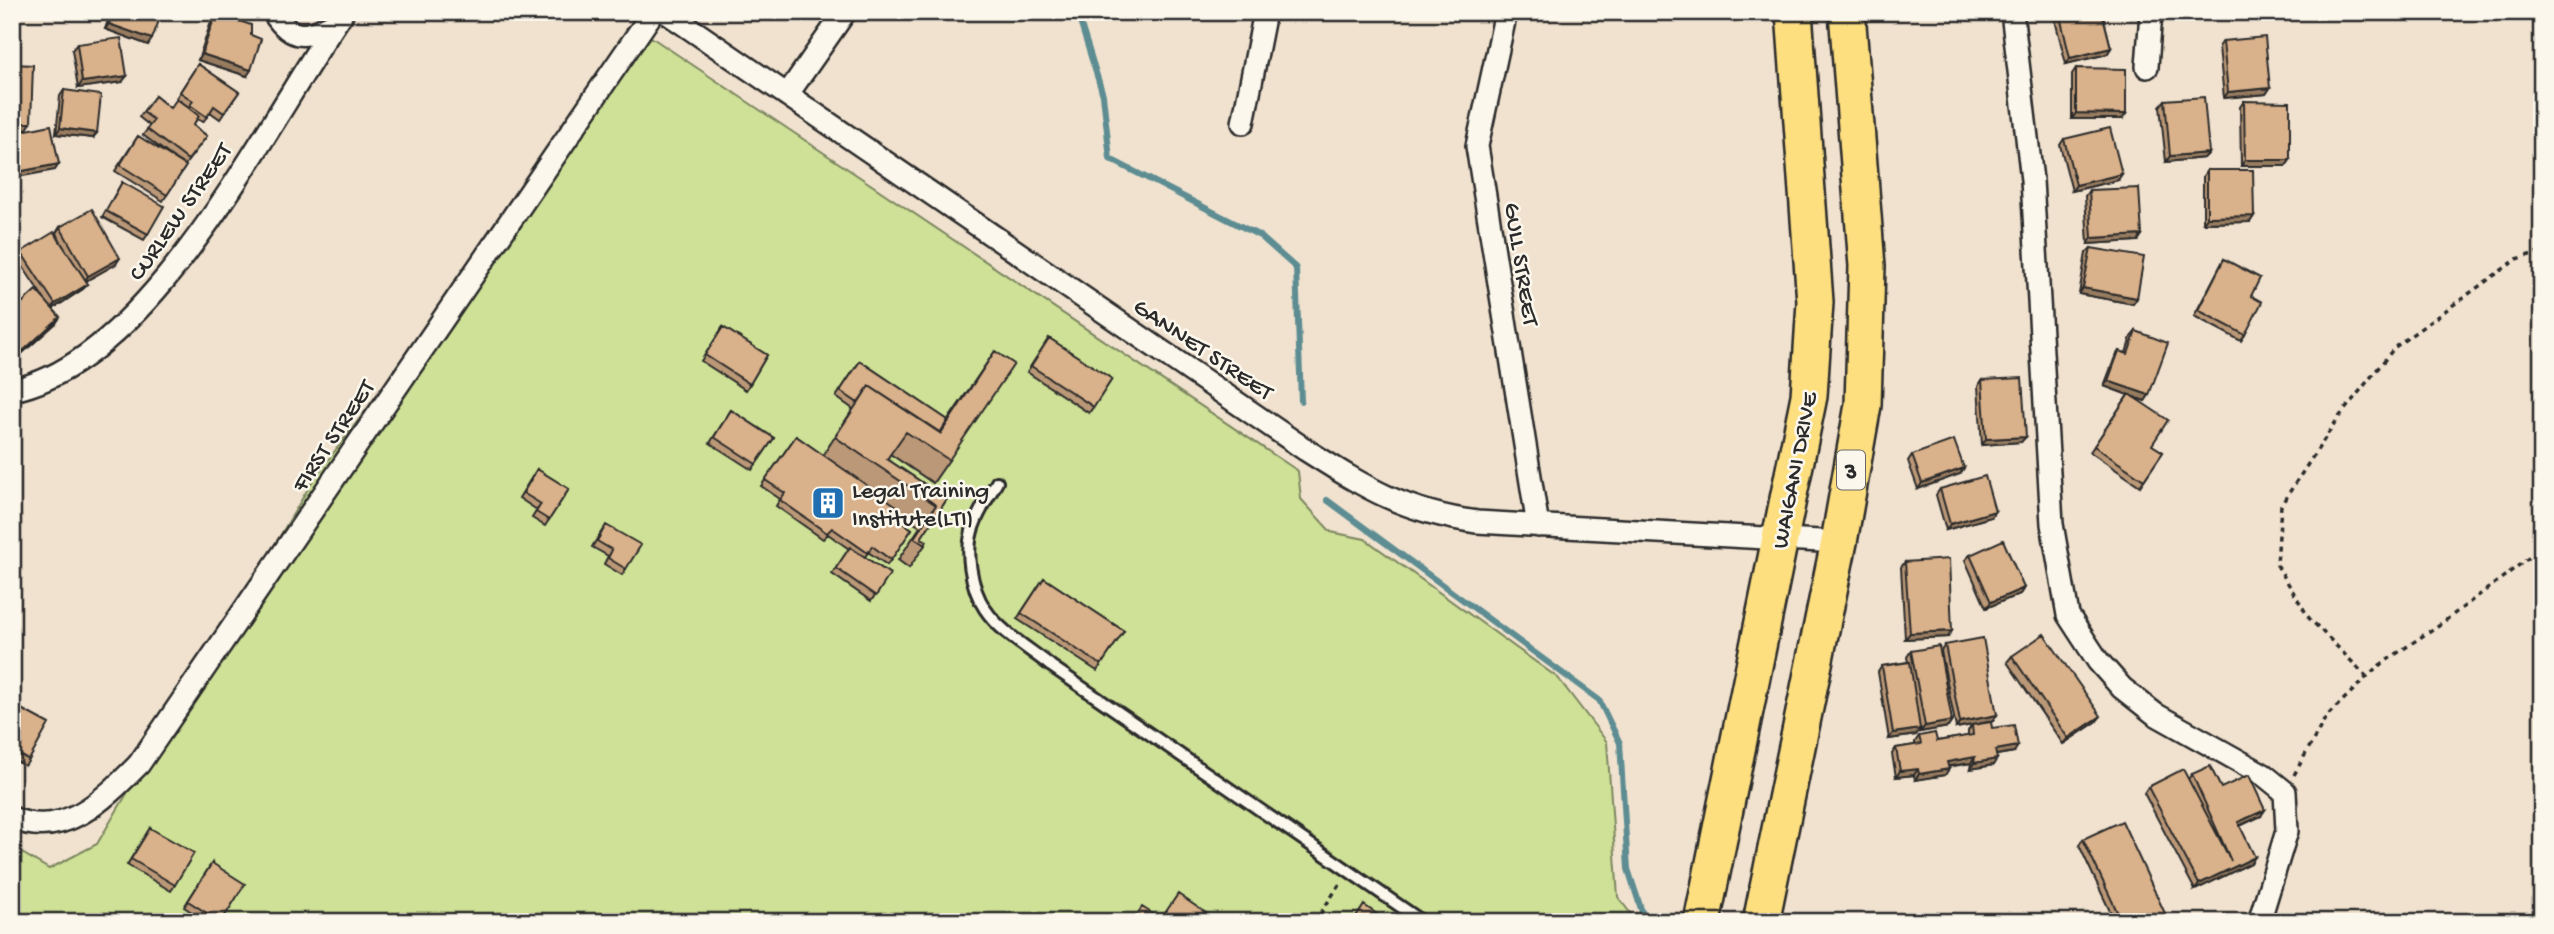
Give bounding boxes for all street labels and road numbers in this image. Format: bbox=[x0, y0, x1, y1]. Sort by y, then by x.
street label: CURLEW STREET bbox=[124, 137, 241, 287]
street label: GULL STREET bbox=[1495, 201, 1544, 330]
street label: GANNET STREET bbox=[1127, 293, 1279, 409]
street label: FIRST STREET bbox=[286, 374, 384, 499]
street label: WAIGANI DRIVE bbox=[1767, 389, 1826, 551]
road number: 3 bbox=[1837, 450, 1865, 490]

